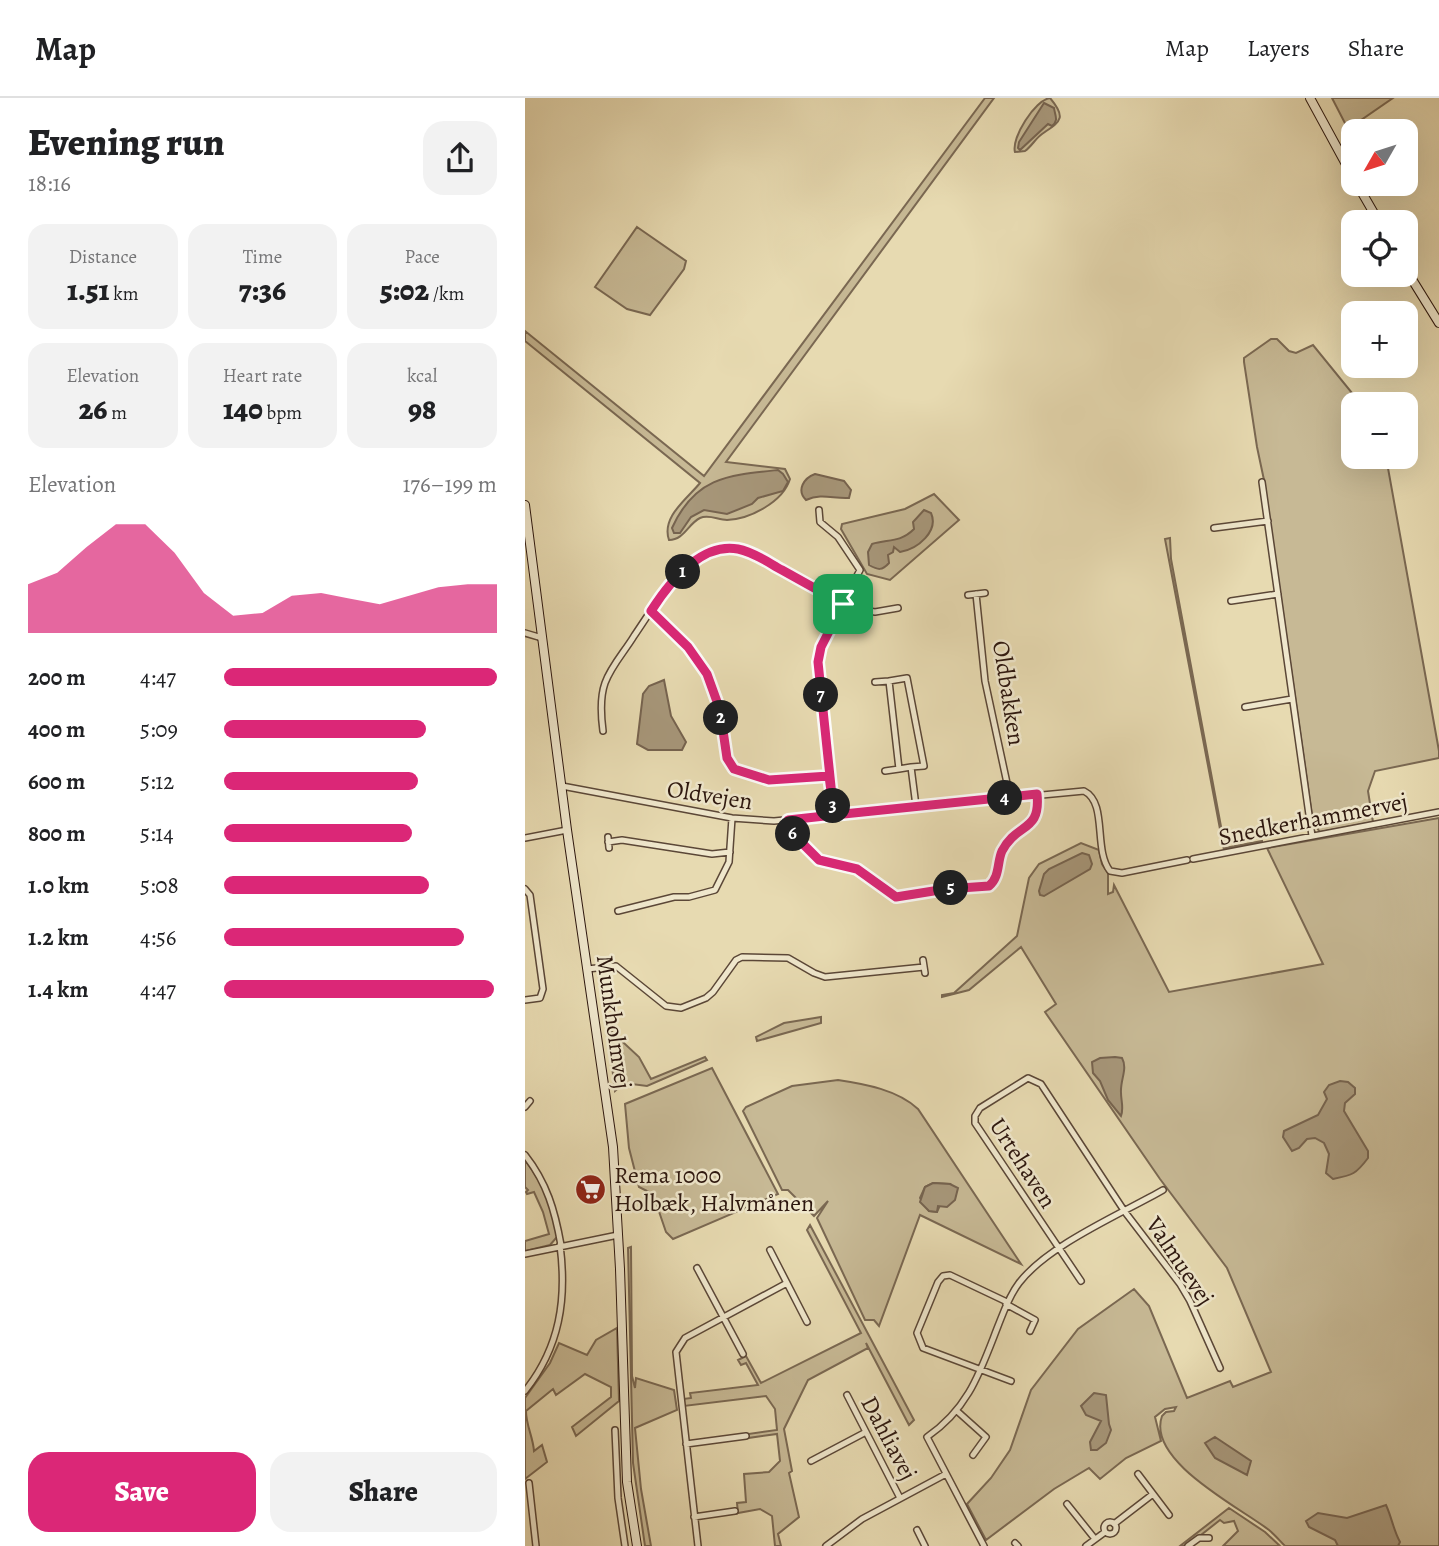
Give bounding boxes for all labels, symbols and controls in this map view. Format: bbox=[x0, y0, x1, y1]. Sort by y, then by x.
text: Map bbox=[35, 26, 96, 71]
text: Map bbox=[1165, 32, 1209, 64]
text: Layers bbox=[1247, 32, 1310, 64]
text: Share bbox=[1348, 32, 1404, 64]
text: Evening run bbox=[28, 116, 225, 168]
north arrow bbox=[1341, 119, 1417, 196]
map controls bbox=[1341, 119, 1418, 469]
button: share bbox=[423, 121, 497, 195]
text: 18:16 bbox=[28, 168, 71, 199]
button: locate bbox=[1341, 210, 1418, 287]
text: Distance bbox=[69, 244, 137, 270]
text: Time bbox=[243, 244, 282, 270]
text: Pace bbox=[405, 244, 440, 270]
text: 1.51 bbox=[67, 270, 110, 310]
text: 7:36 bbox=[239, 270, 286, 310]
text: 5:02 bbox=[380, 270, 429, 310]
text: km bbox=[110, 281, 139, 307]
text: /km bbox=[429, 281, 464, 307]
button: + bbox=[1341, 301, 1418, 378]
text: Elevation bbox=[66, 363, 139, 389]
text: Heart rate bbox=[223, 363, 302, 389]
text: kcal bbox=[407, 363, 437, 389]
text: 26 bbox=[79, 389, 107, 429]
text: 140 bbox=[223, 389, 263, 429]
text: 98 bbox=[408, 389, 436, 429]
button: − bbox=[1341, 392, 1418, 469]
text: m bbox=[107, 400, 127, 426]
text: bpm bbox=[263, 400, 302, 426]
text: Elevation bbox=[28, 469, 116, 500]
text: 176–199 m bbox=[402, 469, 497, 500]
pin: 1 bbox=[665, 554, 701, 589]
text: 1 bbox=[679, 558, 686, 584]
pin bbox=[813, 574, 873, 634]
icon: arrive bbox=[824, 585, 862, 623]
street label: Oldbakken bbox=[985, 638, 1033, 748]
text: 200 m bbox=[28, 662, 86, 693]
text: 4:47 bbox=[140, 662, 176, 693]
pin: 7 bbox=[803, 678, 839, 712]
text: 7 bbox=[816, 681, 825, 707]
pin: 2 bbox=[703, 700, 739, 736]
text: 2 bbox=[716, 704, 725, 730]
text: 400 m bbox=[28, 714, 85, 745]
text: 5:09 bbox=[140, 714, 178, 745]
text: 600 m bbox=[28, 766, 85, 797]
text: 5:12 bbox=[140, 766, 174, 797]
street label: Oldvejen bbox=[665, 772, 755, 818]
pin: 4 bbox=[987, 780, 1023, 816]
text: 4 bbox=[1000, 784, 1009, 810]
street label: Snedkerhammervej bbox=[1216, 785, 1410, 853]
pin: 3 bbox=[815, 788, 851, 824]
text: 3 bbox=[828, 792, 837, 818]
pin: 6 bbox=[775, 816, 811, 852]
text: 800 m bbox=[28, 818, 85, 849]
text: 5:14 bbox=[140, 818, 174, 849]
text: 6 bbox=[788, 820, 797, 846]
text: 1.0 km bbox=[28, 870, 89, 901]
text: 5:08 bbox=[140, 870, 179, 901]
pin: 5 bbox=[933, 870, 969, 906]
text: 5 bbox=[946, 874, 955, 900]
text: 1.2 km bbox=[28, 922, 89, 953]
text: 4:56 bbox=[140, 922, 176, 953]
street label: Munkholmvej bbox=[589, 953, 639, 1091]
text: 1.4 km bbox=[28, 974, 89, 1005]
text: 4:47 bbox=[140, 974, 176, 1005]
street label: Urtehaven bbox=[982, 1112, 1064, 1214]
place label: Rema 1000 Holbæk, Halvmånen bbox=[614, 1159, 814, 1219]
supermarket icon: Rema 1000 Holbæk, Halvmånen bbox=[574, 1172, 608, 1206]
street label: Valmuevej bbox=[1138, 1210, 1221, 1312]
street label: Dahliavej bbox=[853, 1390, 925, 1486]
button: Save bbox=[28, 1452, 256, 1532]
button: Share bbox=[270, 1452, 497, 1532]

